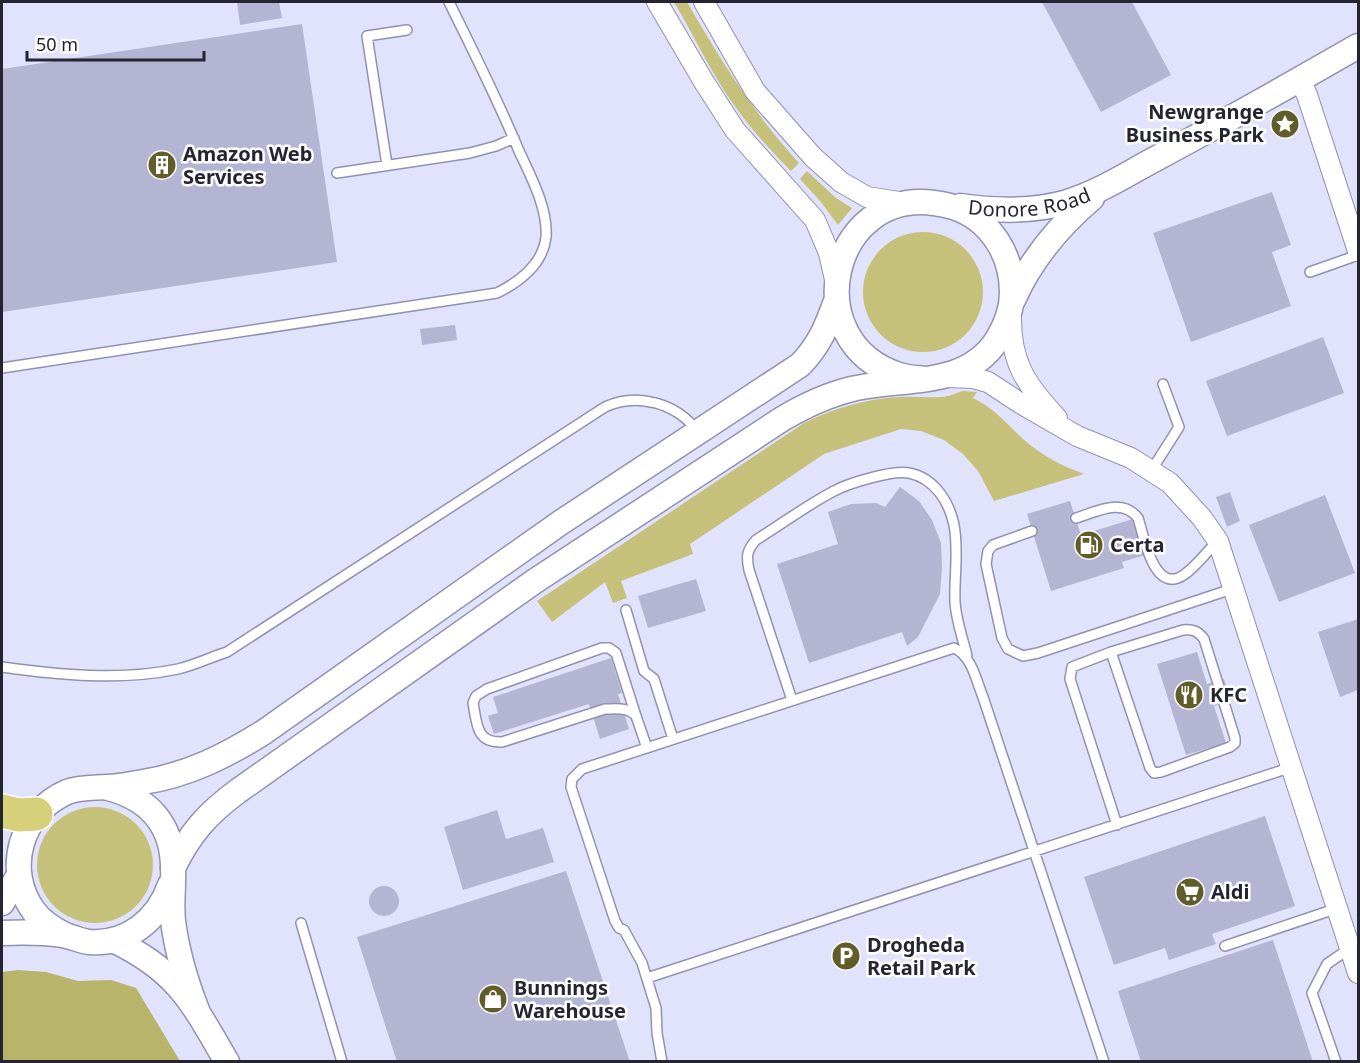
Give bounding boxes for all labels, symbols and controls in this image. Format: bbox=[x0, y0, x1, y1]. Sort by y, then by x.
scale bar bbox=[27, 24, 204, 62]
text: 50 m bbox=[36, 32, 78, 56]
place label: Newgrange Business Park bbox=[1126, 98, 1265, 148]
place icon: Newgrange Business Park bbox=[1269, 108, 1301, 140]
place label: Amazon Web Services bbox=[183, 140, 312, 190]
building icon: Amazon Web Services bbox=[146, 149, 178, 181]
street label: Donore Road bbox=[967, 181, 1094, 223]
fuel station icon: Certa bbox=[1073, 529, 1105, 561]
place label: Certa bbox=[1110, 531, 1164, 558]
restaurant icon: KFC bbox=[1173, 679, 1205, 711]
place label: KFC bbox=[1210, 681, 1247, 708]
supermarket icon: Aldi bbox=[1174, 876, 1206, 908]
place label: Aldi bbox=[1211, 878, 1249, 905]
place label: Drogheda Retail Park bbox=[867, 931, 976, 981]
parking icon: Drogheda Retail Park bbox=[830, 940, 862, 972]
place label: Bunnings Warehouse bbox=[514, 974, 626, 1024]
shop icon: Bunnings Warehouse bbox=[477, 983, 509, 1015]

